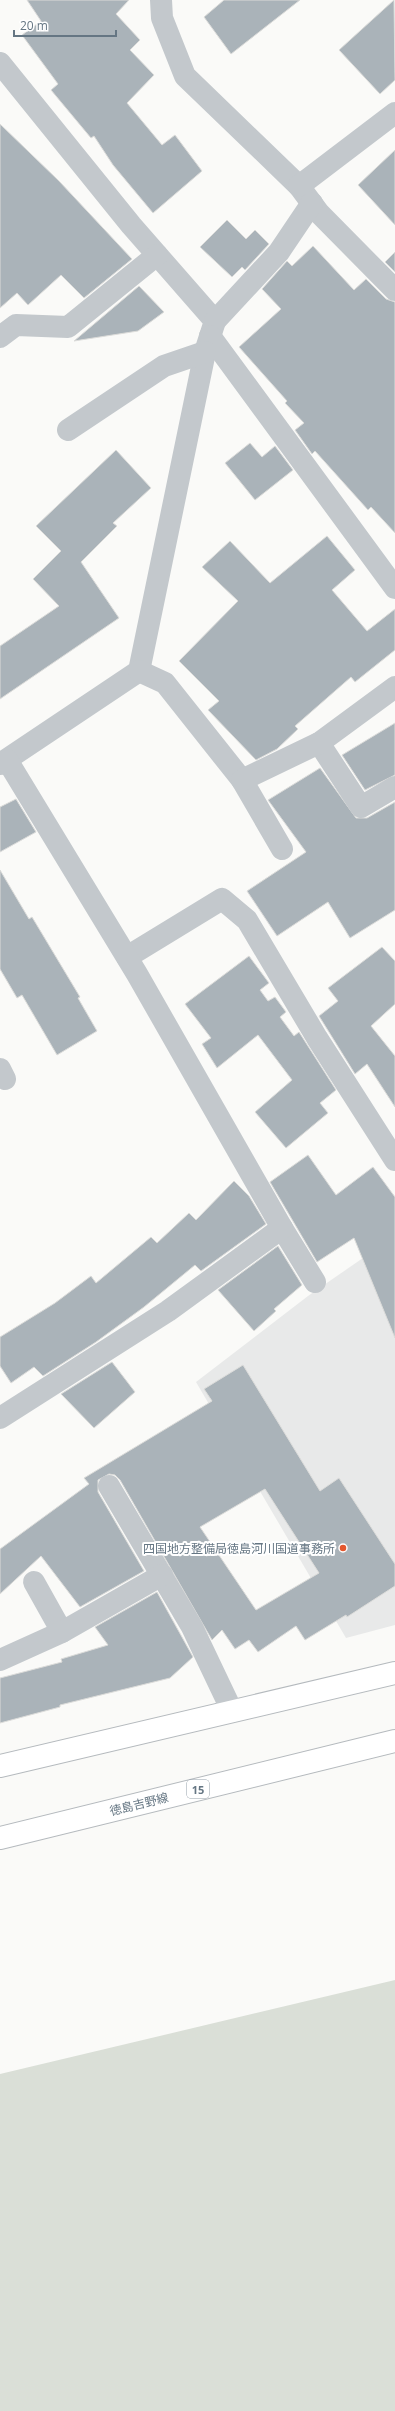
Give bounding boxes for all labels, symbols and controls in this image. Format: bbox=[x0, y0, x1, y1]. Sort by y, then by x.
scale bar bbox=[14, 12, 116, 38]
text: 20 m bbox=[20, 17, 48, 34]
place label: 四国地方整備局徳島河川国道事務所 bbox=[143, 1540, 335, 1557]
marker: 四国地方整備局徳島河川国道事務所 bbox=[338, 1543, 348, 1553]
road number: 15 bbox=[187, 1780, 209, 1798]
street label: 徳島吉野線 bbox=[108, 1788, 170, 1820]

